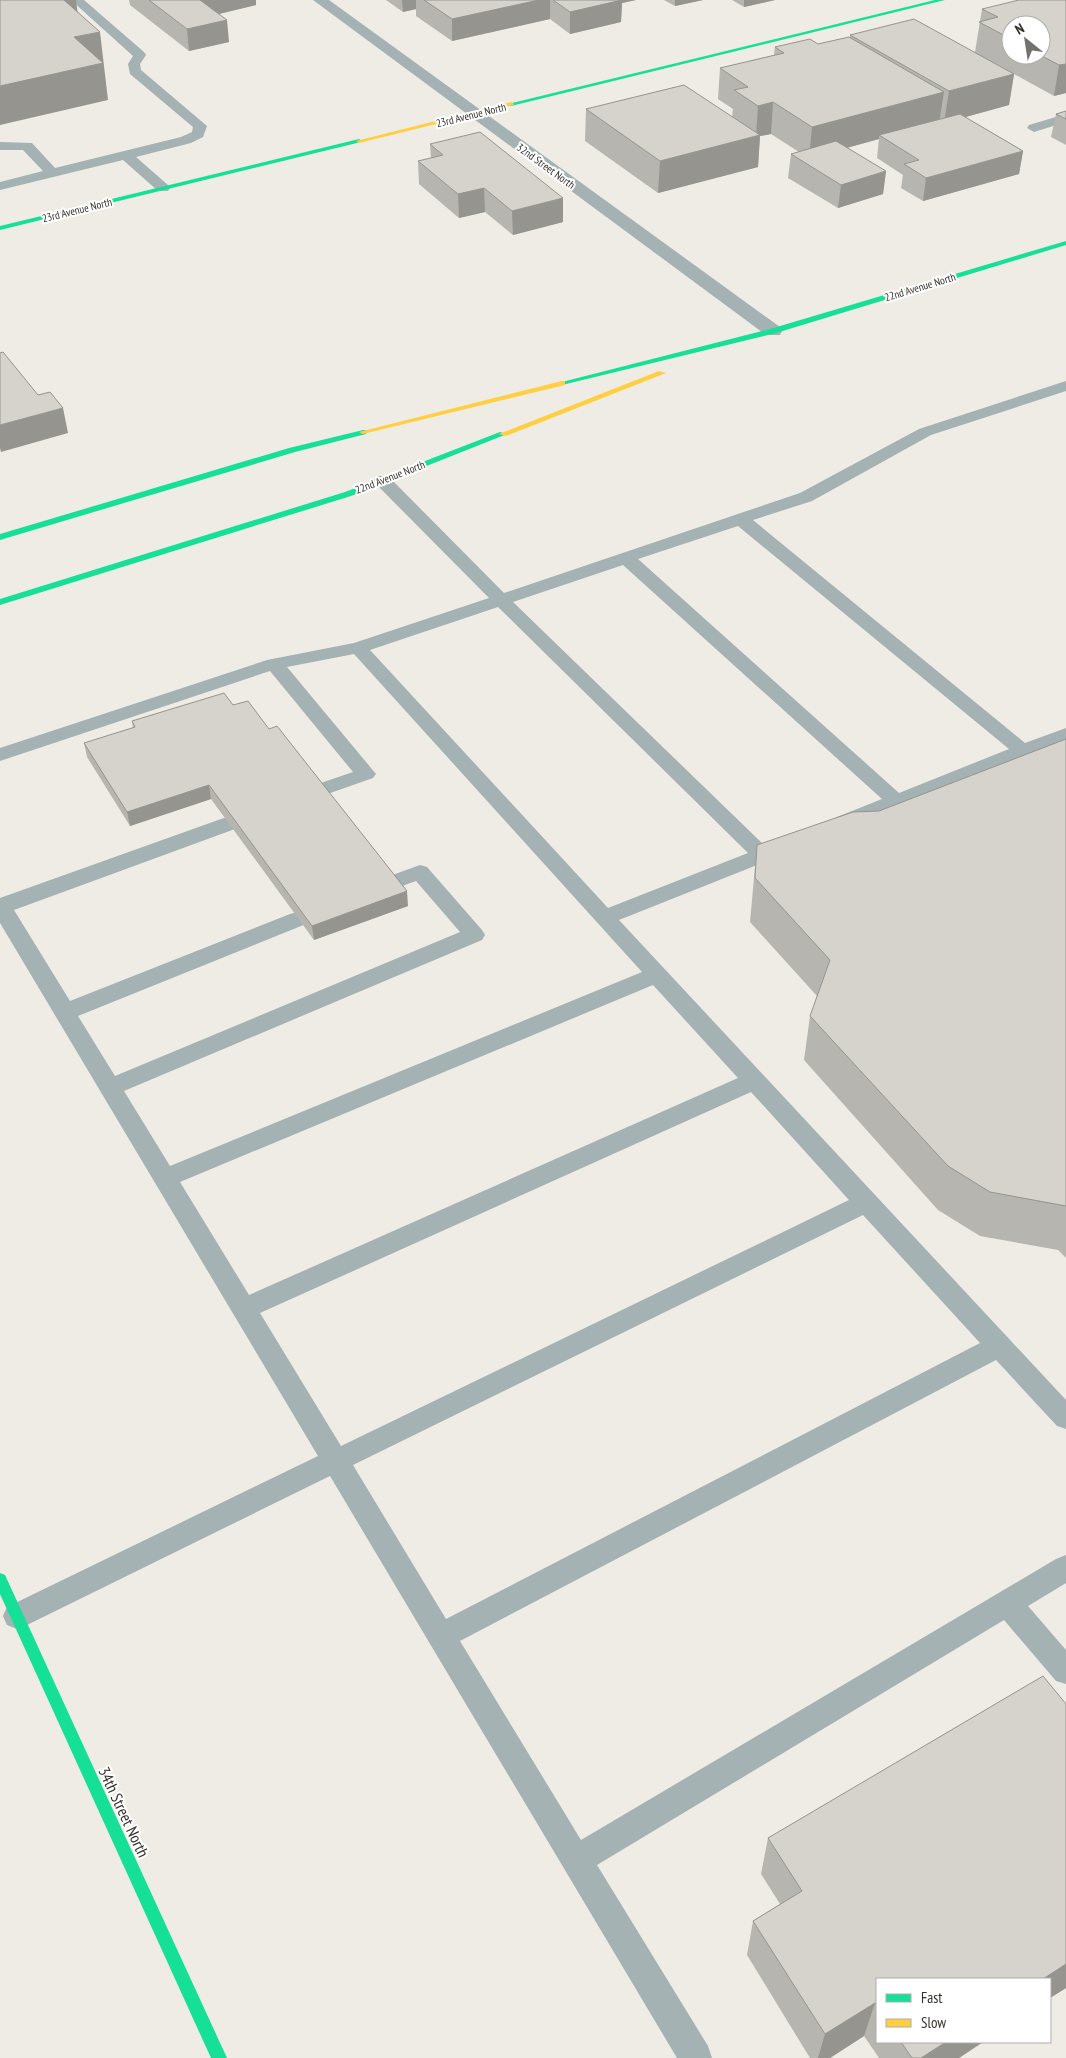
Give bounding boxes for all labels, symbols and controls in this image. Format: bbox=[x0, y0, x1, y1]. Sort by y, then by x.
north arrow bbox=[1001, 15, 1051, 65]
text: N bbox=[1012, 19, 1027, 38]
street label: 23rd Avenue North bbox=[435, 100, 508, 130]
street label: 32nd Street North bbox=[514, 140, 578, 192]
street label: 23rd Avenue North bbox=[41, 195, 114, 225]
street label: 22nd Avenue North bbox=[883, 270, 957, 304]
street label: 22nd Avenue North bbox=[353, 457, 427, 497]
street label: 34th Street North bbox=[94, 1764, 154, 1860]
legend bbox=[876, 1978, 1051, 2043]
text: Fast bbox=[921, 1988, 942, 2007]
text: Slow bbox=[921, 2013, 946, 2032]

